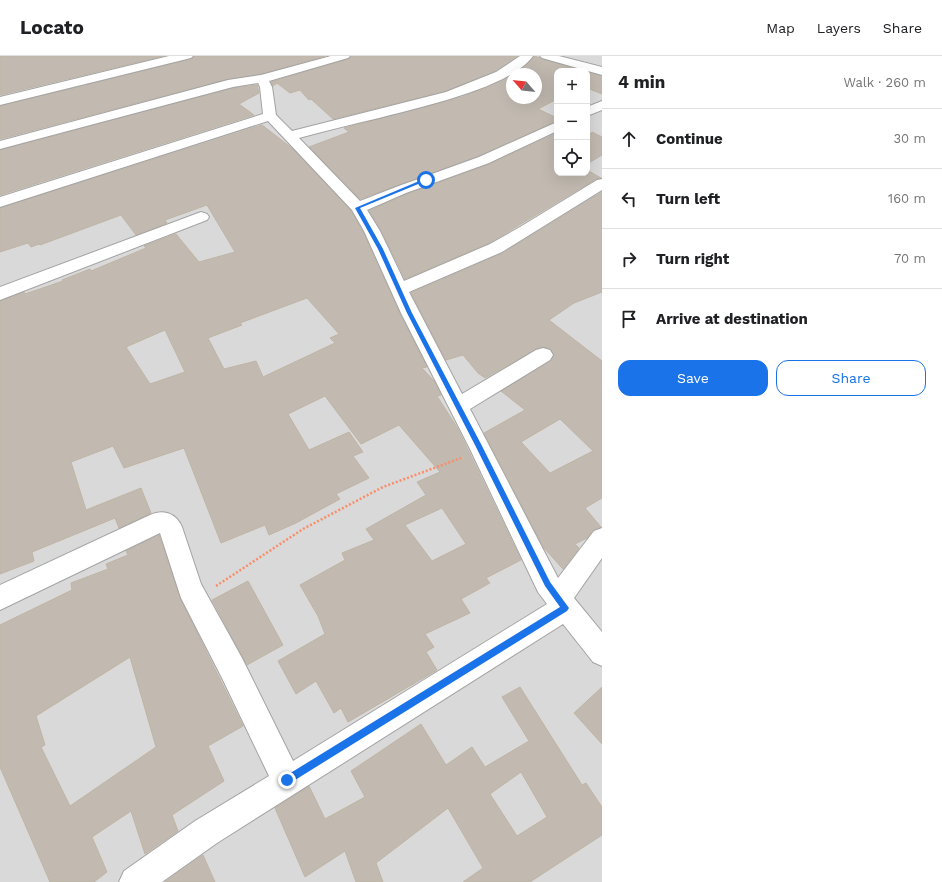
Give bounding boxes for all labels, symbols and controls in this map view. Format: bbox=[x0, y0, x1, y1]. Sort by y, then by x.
text: Locato bbox=[20, 16, 84, 39]
text: Map bbox=[766, 20, 795, 36]
text: Layers bbox=[817, 20, 861, 36]
text: Share bbox=[883, 20, 922, 36]
north arrow bbox=[506, 68, 542, 104]
map controls bbox=[554, 68, 590, 176]
button: + bbox=[554, 68, 590, 104]
text: 4 min bbox=[618, 72, 665, 92]
text: Walk · 260 m bbox=[843, 75, 926, 90]
button: − bbox=[554, 104, 590, 140]
icon: ahead bbox=[618, 128, 640, 150]
text: Continue bbox=[656, 130, 723, 148]
text: 30 m bbox=[894, 131, 926, 146]
button: locate bbox=[554, 140, 590, 176]
route start bbox=[417, 171, 435, 189]
icon: left bbox=[618, 188, 640, 210]
text: Turn left bbox=[656, 190, 720, 208]
text: 160 m bbox=[888, 191, 926, 206]
icon: right bbox=[618, 248, 640, 270]
text: Turn right bbox=[656, 250, 729, 268]
text: 70 m bbox=[894, 251, 926, 266]
icon: arrive bbox=[618, 308, 640, 330]
text: Arrive at destination bbox=[656, 310, 808, 328]
button: Save bbox=[618, 360, 768, 396]
button: Share bbox=[776, 360, 926, 396]
route end bbox=[278, 771, 296, 789]

